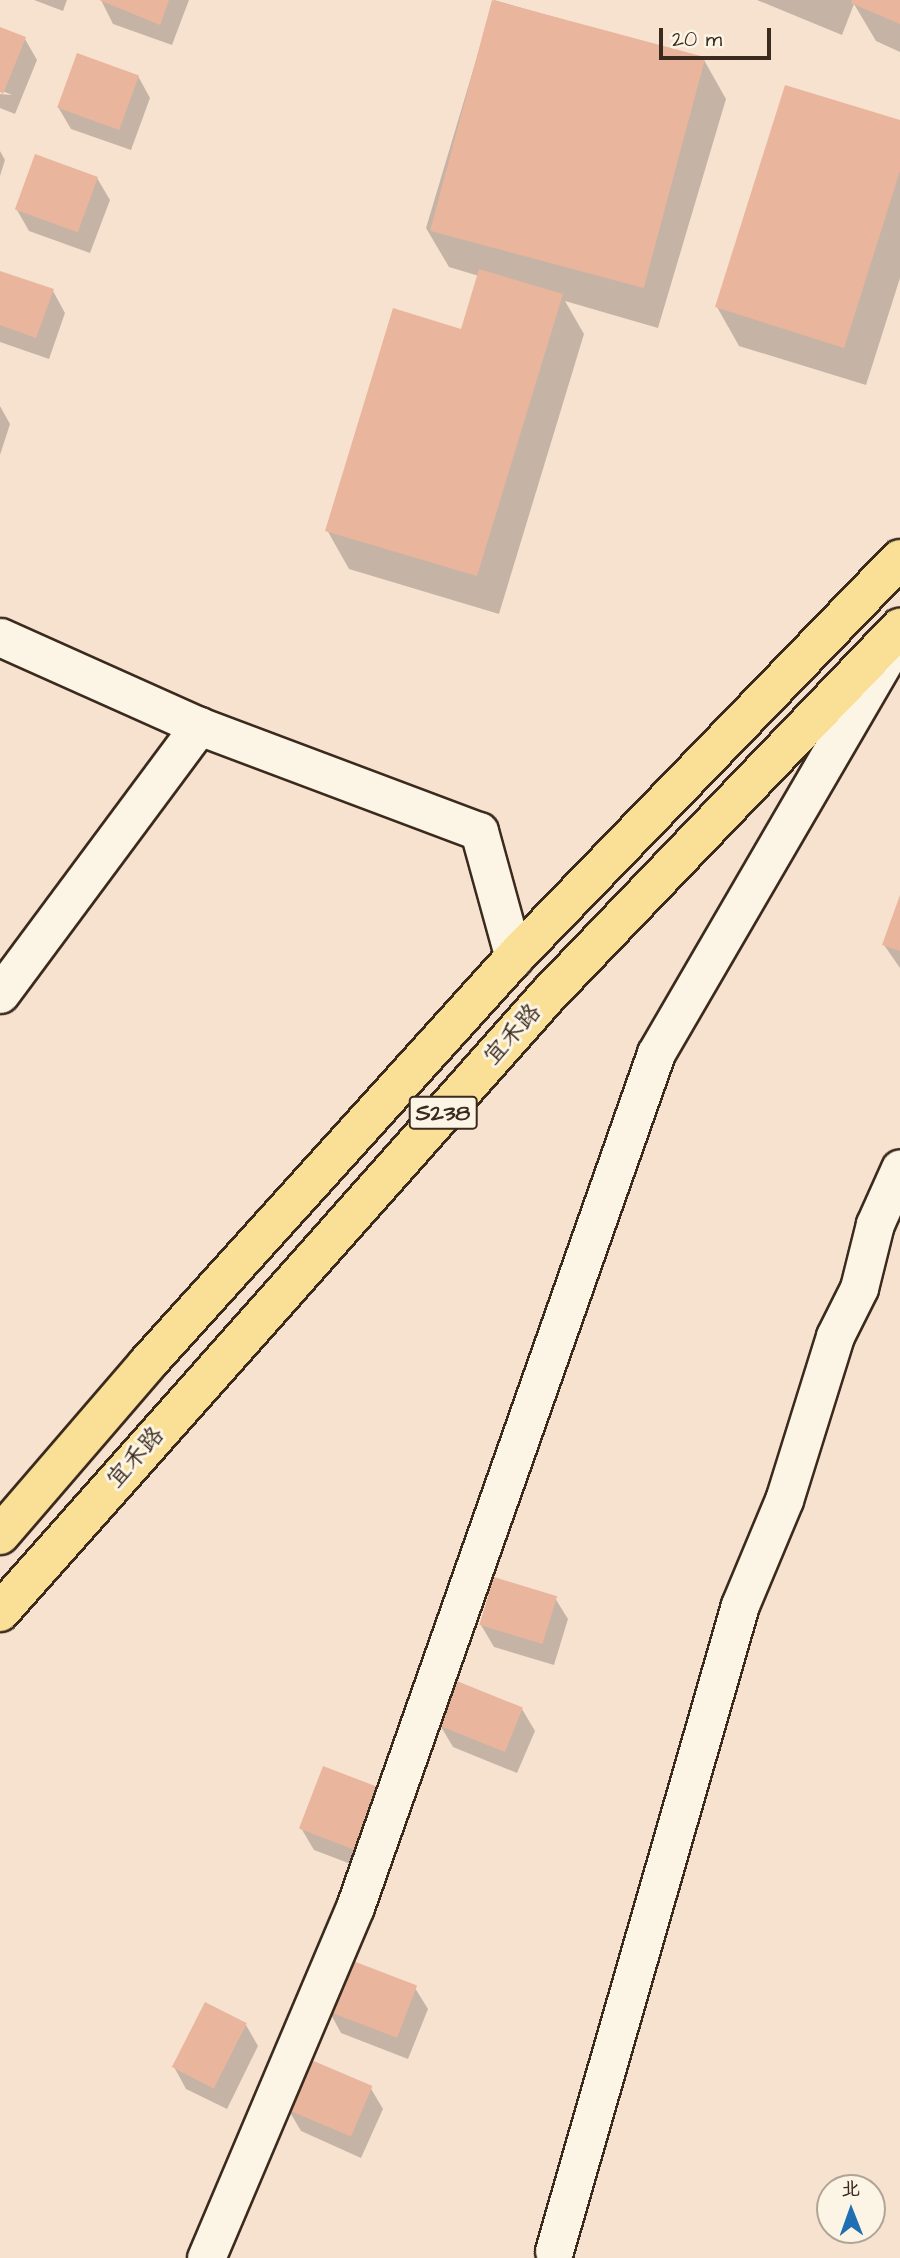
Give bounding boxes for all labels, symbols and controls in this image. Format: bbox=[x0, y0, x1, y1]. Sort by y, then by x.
scale bar bbox=[662, 14, 774, 58]
text: 20 m bbox=[672, 25, 722, 54]
street label: 宜禾路 bbox=[478, 999, 548, 1071]
road number: S238 bbox=[408, 1094, 478, 1132]
street label: 宜禾路 bbox=[101, 1422, 171, 1494]
north arrow bbox=[816, 2174, 886, 2244]
text: 北 bbox=[841, 2176, 860, 2203]

